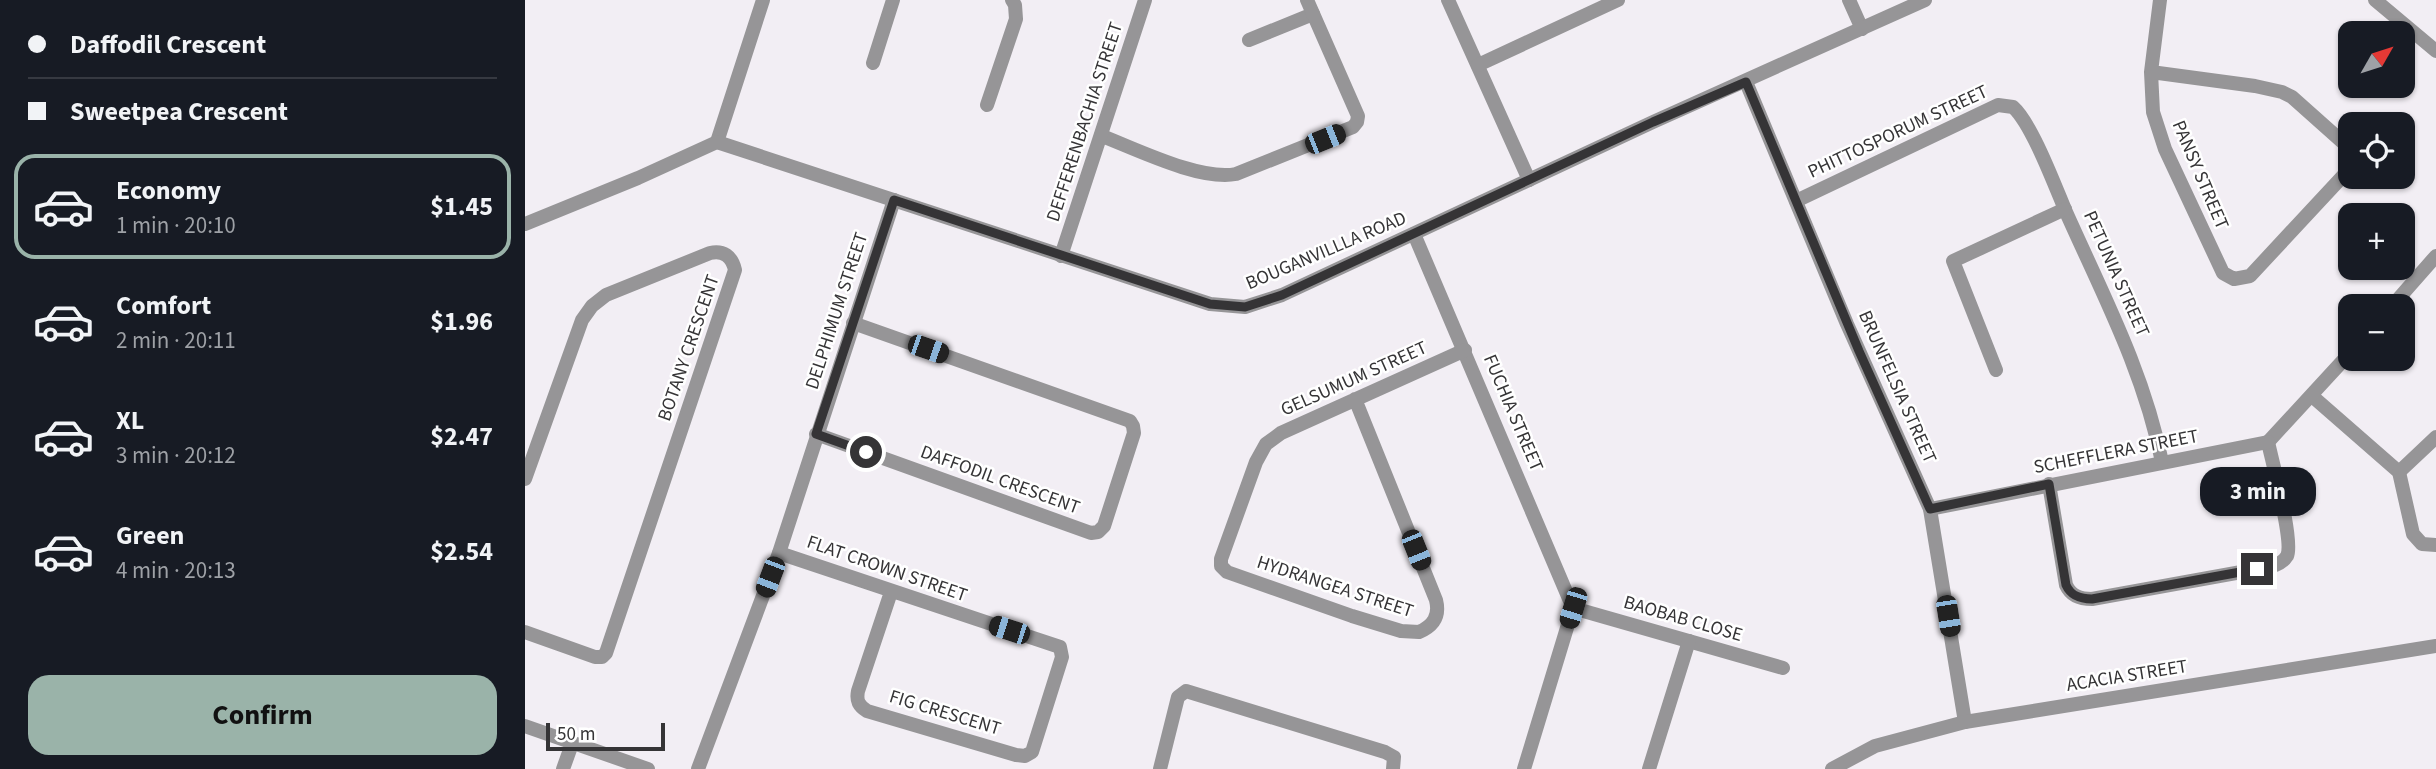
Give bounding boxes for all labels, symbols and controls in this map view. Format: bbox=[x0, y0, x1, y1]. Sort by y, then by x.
street label: DEFFERENBACHIA STREET bbox=[1040, 19, 1130, 225]
north arrow bbox=[2338, 21, 2415, 98]
map controls bbox=[2338, 21, 2415, 371]
text: Daffodil Crescent bbox=[70, 26, 266, 63]
street label: PHITTOSPORUM STREET bbox=[1804, 78, 1992, 186]
text: Sweetpea Crescent bbox=[70, 93, 288, 130]
button: locate bbox=[2338, 112, 2415, 189]
street label: PANSY STREET bbox=[2165, 116, 2235, 234]
car bbox=[1302, 121, 1349, 157]
text: Economy bbox=[116, 172, 221, 209]
icon: car bbox=[32, 175, 95, 238]
text: $1.45 bbox=[430, 188, 493, 225]
button: + bbox=[2338, 203, 2415, 280]
street label: BOUGANVILLLA ROAD bbox=[1241, 205, 1411, 297]
street label: PETUNIA STREET bbox=[2076, 207, 2156, 341]
text: 1 min · 20:10 bbox=[116, 209, 236, 242]
street label: DELPHIMUM STREET bbox=[799, 229, 875, 393]
street label: BOTANY CRESCENT bbox=[651, 271, 727, 425]
text: Comfort bbox=[116, 287, 211, 324]
icon: car bbox=[32, 290, 95, 353]
button: − bbox=[2338, 294, 2415, 371]
text: $1.96 bbox=[430, 303, 493, 340]
street label: BRUNFELSIA STREET bbox=[1851, 306, 1943, 468]
text: 2 min · 20:11 bbox=[116, 324, 236, 357]
car bbox=[905, 332, 952, 366]
street label: GELSUMUM STREET bbox=[1277, 335, 1431, 423]
street label: FUCHIA STREET bbox=[1476, 350, 1550, 476]
text: XL bbox=[116, 402, 144, 439]
icon: car bbox=[32, 405, 95, 468]
text: $2.47 bbox=[430, 418, 493, 455]
street label: SCHEFFLERA STREET bbox=[2031, 423, 2201, 481]
route start bbox=[850, 436, 882, 468]
text: 3 min · 20:12 bbox=[116, 439, 236, 472]
street label: DAFFODIL CRESCENT bbox=[916, 439, 1084, 521]
callout: 3 min bbox=[2199, 468, 2315, 516]
text: 3 min bbox=[2230, 475, 2286, 508]
text: Green bbox=[116, 517, 184, 554]
icon: car bbox=[32, 520, 95, 583]
car bbox=[1399, 527, 1434, 573]
street label: FLAT CROWN STREET bbox=[803, 529, 971, 609]
text: $2.54 bbox=[430, 533, 493, 570]
street label: HYDRANGEA STREET bbox=[1253, 549, 1417, 625]
route end bbox=[2241, 553, 2273, 585]
text: 4 min · 20:13 bbox=[116, 554, 236, 587]
car bbox=[753, 554, 788, 600]
car bbox=[1557, 585, 1590, 631]
street label: BAOBAB CLOSE bbox=[1620, 589, 1746, 649]
car bbox=[1935, 594, 1962, 638]
car bbox=[986, 614, 1033, 646]
street label: ACACIA STREET bbox=[2065, 653, 2189, 699]
button: Confirm bbox=[28, 675, 497, 755]
street label: FIG CRESCENT bbox=[886, 683, 1004, 743]
scale bar bbox=[546, 720, 665, 752]
text: 50 m bbox=[557, 721, 595, 748]

